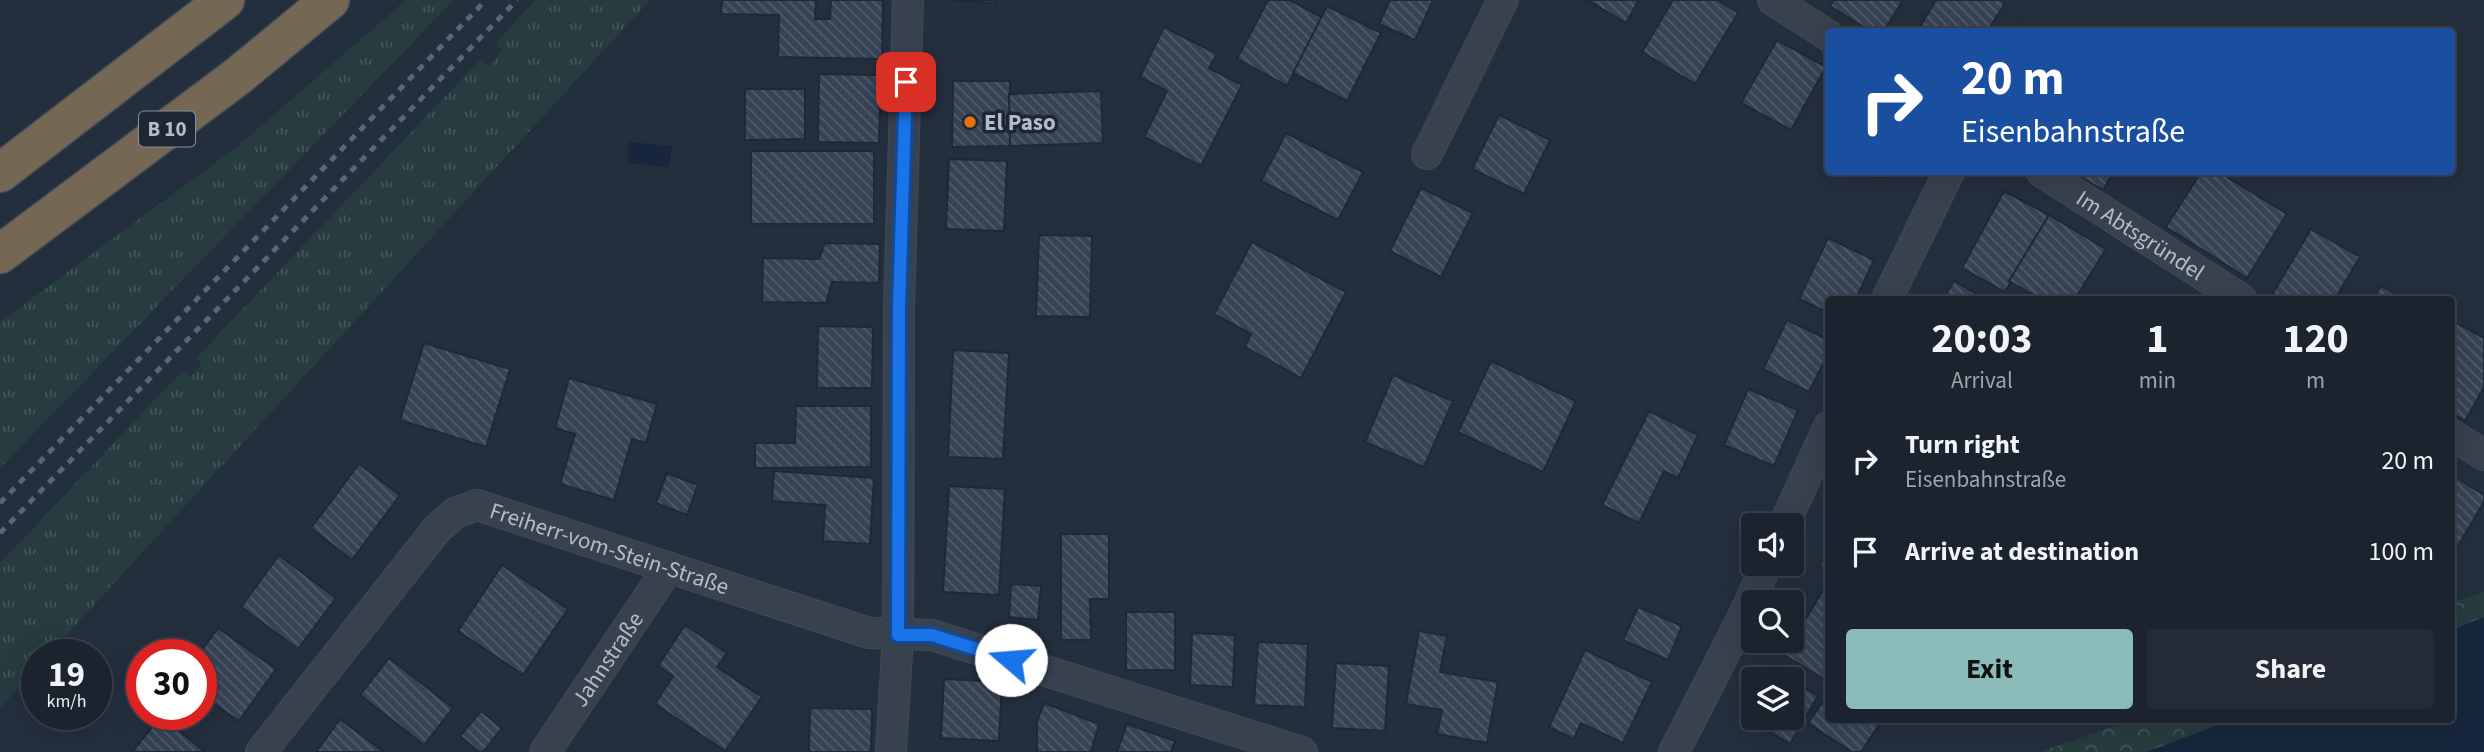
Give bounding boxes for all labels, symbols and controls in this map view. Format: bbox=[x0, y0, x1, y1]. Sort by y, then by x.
text: 20 m bbox=[1961, 44, 2065, 114]
pin bbox=[876, 52, 936, 112]
icon: right bbox=[1846, 56, 1937, 147]
icon: arrive bbox=[887, 63, 925, 101]
place label: El Paso bbox=[984, 106, 1056, 139]
text: Eisenbahnstraße bbox=[1961, 109, 2185, 155]
road number: B 10 bbox=[139, 111, 195, 146]
marker: El Paso bbox=[962, 114, 978, 130]
street label: Im Abtsgründel bbox=[2070, 182, 2211, 289]
text: 20:03 bbox=[1931, 309, 2033, 369]
text: 1 bbox=[2146, 309, 2168, 369]
text: 120 bbox=[2282, 309, 2349, 369]
text: Arrival bbox=[1951, 364, 2013, 397]
text: min bbox=[2139, 364, 2176, 397]
text: m bbox=[2306, 364, 2325, 397]
text: Turn right bbox=[1905, 426, 2020, 463]
icon: right bbox=[1846, 442, 1884, 480]
text: 20 m bbox=[2381, 442, 2434, 479]
text: Eisenbahnstraße bbox=[1905, 463, 2066, 496]
street label: Freiherr-vom-Stein-Straße bbox=[485, 494, 733, 603]
map controls bbox=[1741, 513, 1804, 730]
button: sound bbox=[1741, 513, 1804, 576]
icon: arrive bbox=[1846, 533, 1884, 571]
text: Arrive at destination bbox=[1905, 533, 2139, 570]
text: 100 m bbox=[2368, 533, 2434, 570]
button: search bbox=[1741, 590, 1804, 653]
street label: Jahnstraße bbox=[564, 605, 652, 713]
position arrow bbox=[974, 623, 1048, 697]
button: Exit bbox=[1846, 629, 2133, 709]
button: Share bbox=[2147, 629, 2434, 709]
speed limit sign: 30 bbox=[126, 639, 217, 730]
text: 19 bbox=[48, 650, 85, 700]
button: layers bbox=[1741, 667, 1804, 730]
text: km/h bbox=[47, 689, 86, 714]

